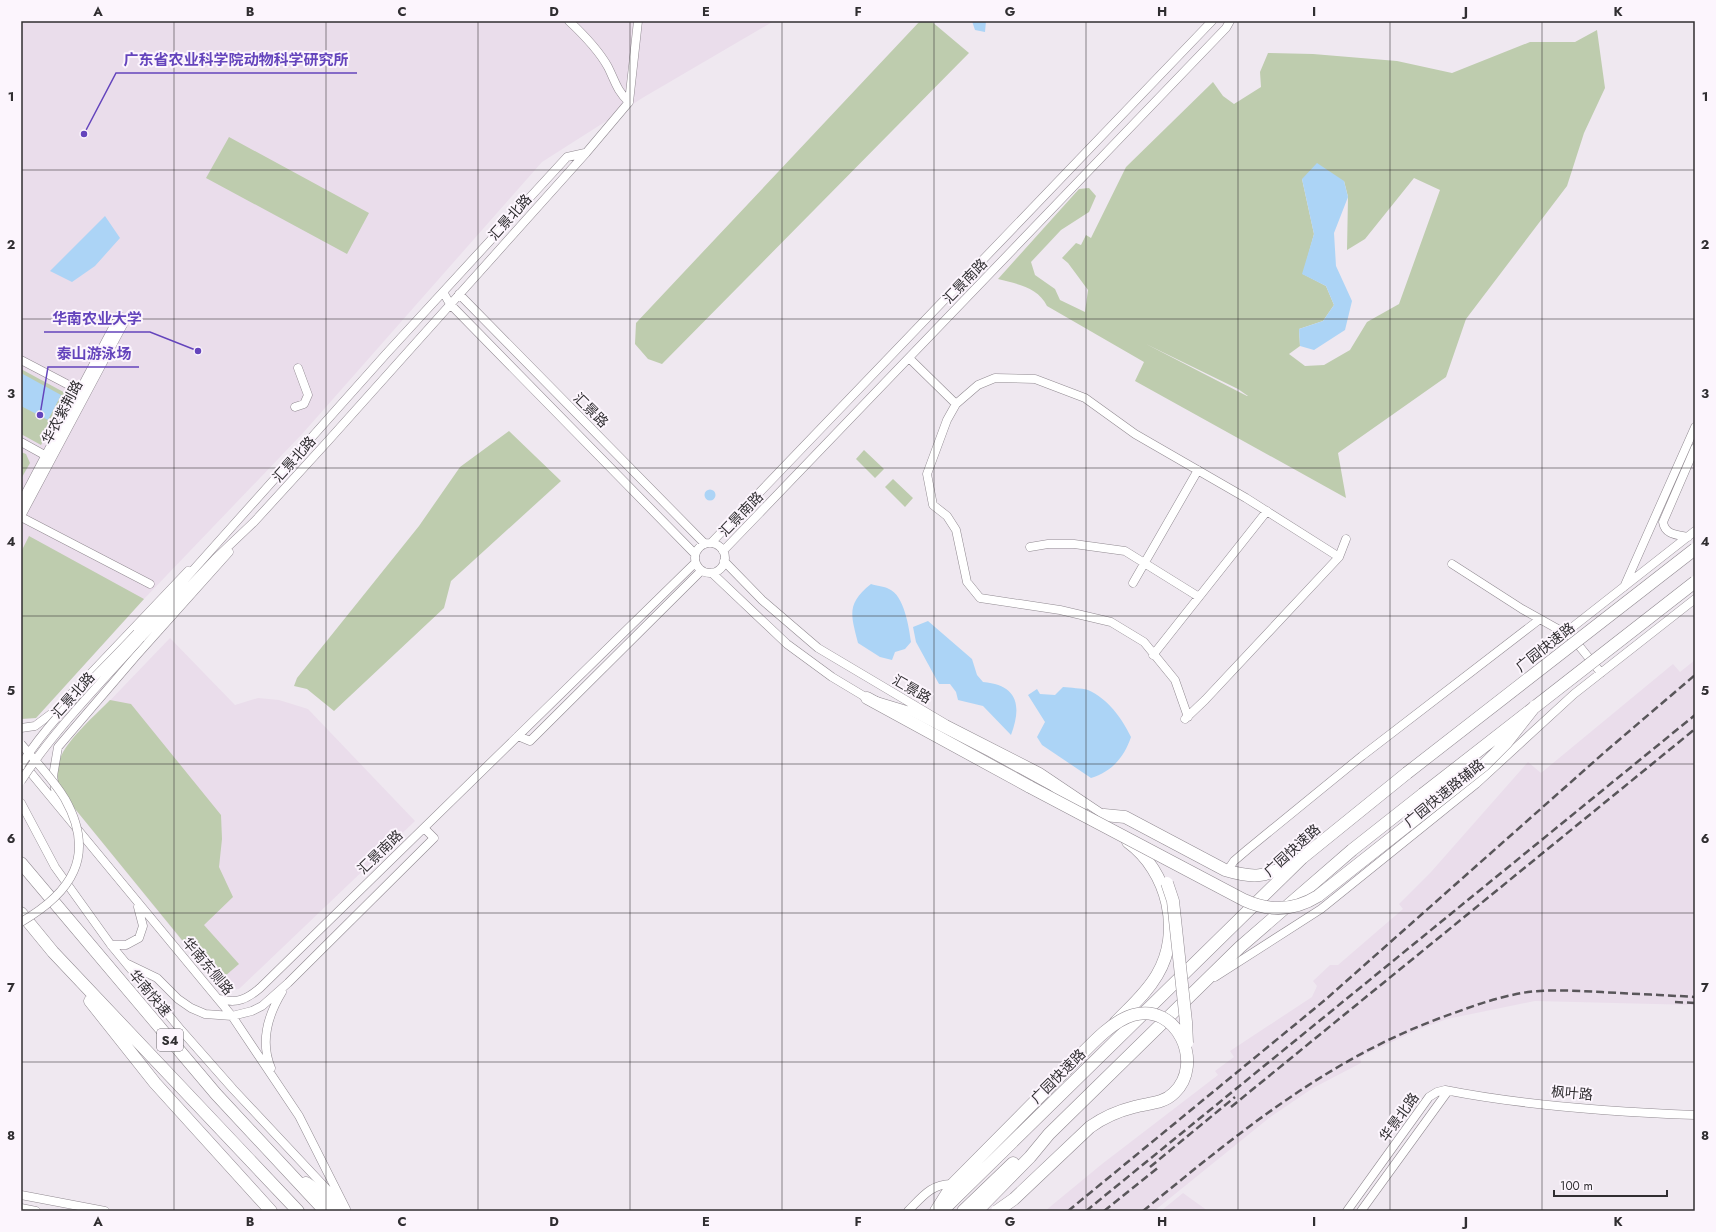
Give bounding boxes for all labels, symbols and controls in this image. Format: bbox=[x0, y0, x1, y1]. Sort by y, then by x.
text: A bbox=[92, 2, 103, 21]
text: B bbox=[246, 2, 255, 21]
text: C bbox=[397, 2, 407, 21]
text: D bbox=[549, 2, 559, 21]
text: E bbox=[702, 2, 710, 21]
text: F bbox=[854, 2, 862, 21]
text: G bbox=[1005, 2, 1016, 21]
text: H bbox=[1157, 2, 1167, 21]
text: I bbox=[1312, 2, 1316, 21]
text: J bbox=[1461, 2, 1468, 21]
text: K bbox=[1613, 2, 1623, 21]
callout: 广东省农业科学院动物科学研究所 bbox=[116, 46, 357, 73]
text: 广东省农业科学院动物科学研究所 bbox=[123, 49, 349, 71]
text: 1 bbox=[8, 87, 14, 106]
text: 1 bbox=[1702, 87, 1708, 106]
street label: 汇景北路 bbox=[484, 190, 536, 244]
text: 2 bbox=[7, 235, 15, 254]
text: 2 bbox=[1701, 235, 1709, 254]
street label: 汇景南路 bbox=[938, 254, 992, 308]
callout: 华南农业大学 bbox=[44, 305, 150, 332]
text: 华南农业大学 bbox=[52, 308, 142, 330]
callout: 泰山游泳场 bbox=[48, 340, 139, 367]
text: 泰山游泳场 bbox=[56, 343, 132, 365]
street label: 华农紫荆路 bbox=[37, 376, 87, 448]
text: 3 bbox=[7, 384, 15, 403]
text: 3 bbox=[1701, 384, 1709, 403]
street label: 汇景路 bbox=[569, 388, 613, 432]
street label: 汇景北路 bbox=[268, 432, 320, 486]
street label: 汇景南路 bbox=[714, 487, 768, 541]
text: 4 bbox=[6, 532, 16, 551]
text: 4 bbox=[1700, 532, 1710, 551]
street label: 广园快速路 bbox=[1511, 618, 1579, 676]
street label: 汇景北路 bbox=[47, 668, 99, 722]
street label: 汇景路 bbox=[889, 670, 935, 708]
text: 5 bbox=[7, 681, 15, 700]
text: 5 bbox=[1701, 681, 1709, 700]
street label: 广园快速路辅路 bbox=[1400, 754, 1488, 832]
street label: 广园快速路 bbox=[1259, 819, 1325, 881]
street label: 汇景南路 bbox=[353, 825, 407, 879]
text: 6 bbox=[7, 829, 16, 848]
text: 6 bbox=[1701, 829, 1710, 848]
street label: 华南东侧路 bbox=[178, 933, 238, 999]
street label: 华南快速 bbox=[124, 965, 176, 1021]
text: 7 bbox=[7, 978, 15, 997]
text: 7 bbox=[1701, 978, 1709, 997]
road number: S4 bbox=[157, 1029, 183, 1051]
street label: 广园快速路 bbox=[1026, 1044, 1090, 1108]
street label: 枫叶路 bbox=[1550, 1081, 1594, 1105]
street label: 华景北路 bbox=[1374, 1088, 1424, 1146]
text: 8 bbox=[7, 1126, 15, 1145]
text: 8 bbox=[1701, 1126, 1709, 1145]
scale bar bbox=[1554, 1172, 1667, 1198]
text: 100 m bbox=[1560, 1177, 1593, 1195]
text: A bbox=[92, 1212, 103, 1231]
text: B bbox=[246, 1212, 255, 1231]
text: C bbox=[397, 1212, 407, 1231]
text: D bbox=[549, 1212, 559, 1231]
text: E bbox=[702, 1212, 710, 1231]
text: F bbox=[854, 1212, 862, 1231]
text: G bbox=[1005, 1212, 1016, 1231]
text: H bbox=[1157, 1212, 1167, 1231]
text: I bbox=[1312, 1212, 1316, 1231]
text: J bbox=[1461, 1212, 1468, 1231]
text: K bbox=[1613, 1212, 1623, 1231]

